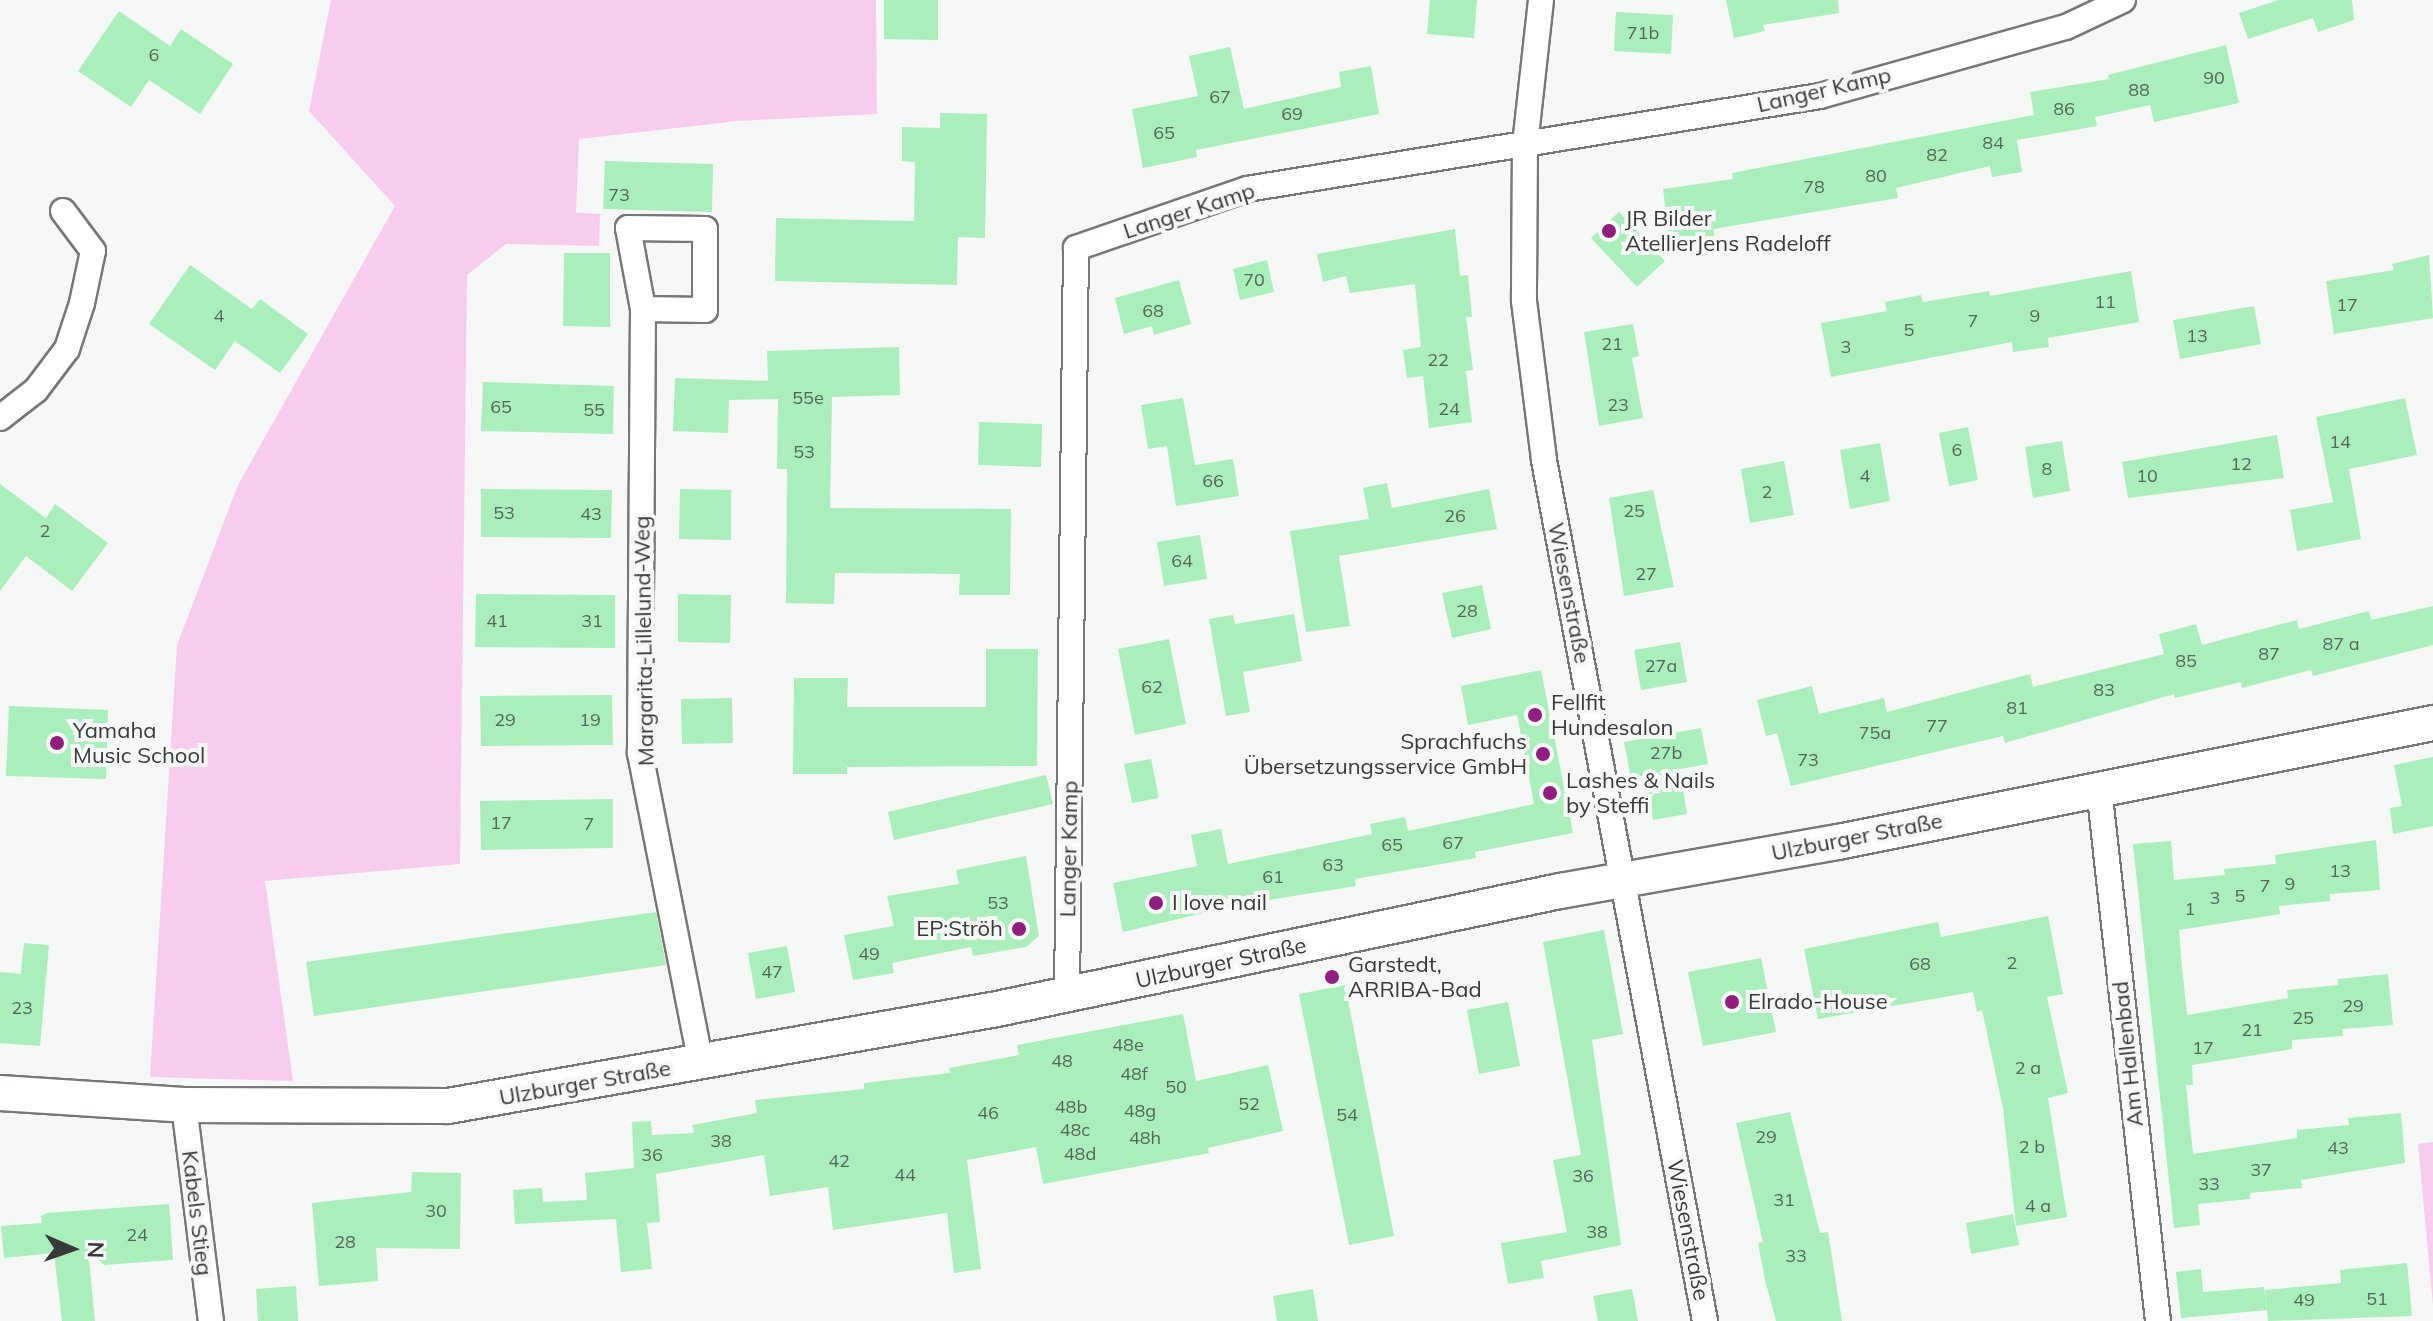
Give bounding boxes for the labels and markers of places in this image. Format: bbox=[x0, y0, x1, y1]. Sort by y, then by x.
place label: JR Bilder AtellierJens Radeloff bbox=[1625, 205, 1831, 256]
marker: JR Bilder AtellierJens Radeloff bbox=[1600, 222, 1618, 240]
place label: Fellfit Hundesalon bbox=[1551, 689, 1673, 740]
marker: Fellfit Hundesalon bbox=[1526, 706, 1544, 724]
place label: Yamaha Music School bbox=[73, 717, 205, 768]
place label: Sprachfuchs Übersetzungsservice GmbH bbox=[1244, 728, 1527, 780]
marker: Yamaha Music School bbox=[48, 734, 66, 752]
marker: Sprachfuchs Übersetzungsservice GmbH bbox=[1534, 745, 1552, 763]
place label: Lashes & Nails by Steffi bbox=[1566, 767, 1715, 818]
marker: Lashes & Nails by Steffi bbox=[1541, 784, 1559, 802]
place label: I love nail bbox=[1172, 890, 1267, 916]
marker: I love nail bbox=[1147, 894, 1165, 912]
place label: EP:Ströh bbox=[916, 916, 1003, 942]
marker: EP:Ströh bbox=[1010, 920, 1028, 938]
place label: Garstedt, ARRIBA-Bad bbox=[1348, 951, 1482, 1002]
marker: Garstedt, ARRIBA-Bad bbox=[1323, 968, 1341, 986]
place label: Elrado-House bbox=[1748, 989, 1888, 1015]
marker: Elrado-House bbox=[1723, 993, 1741, 1011]

